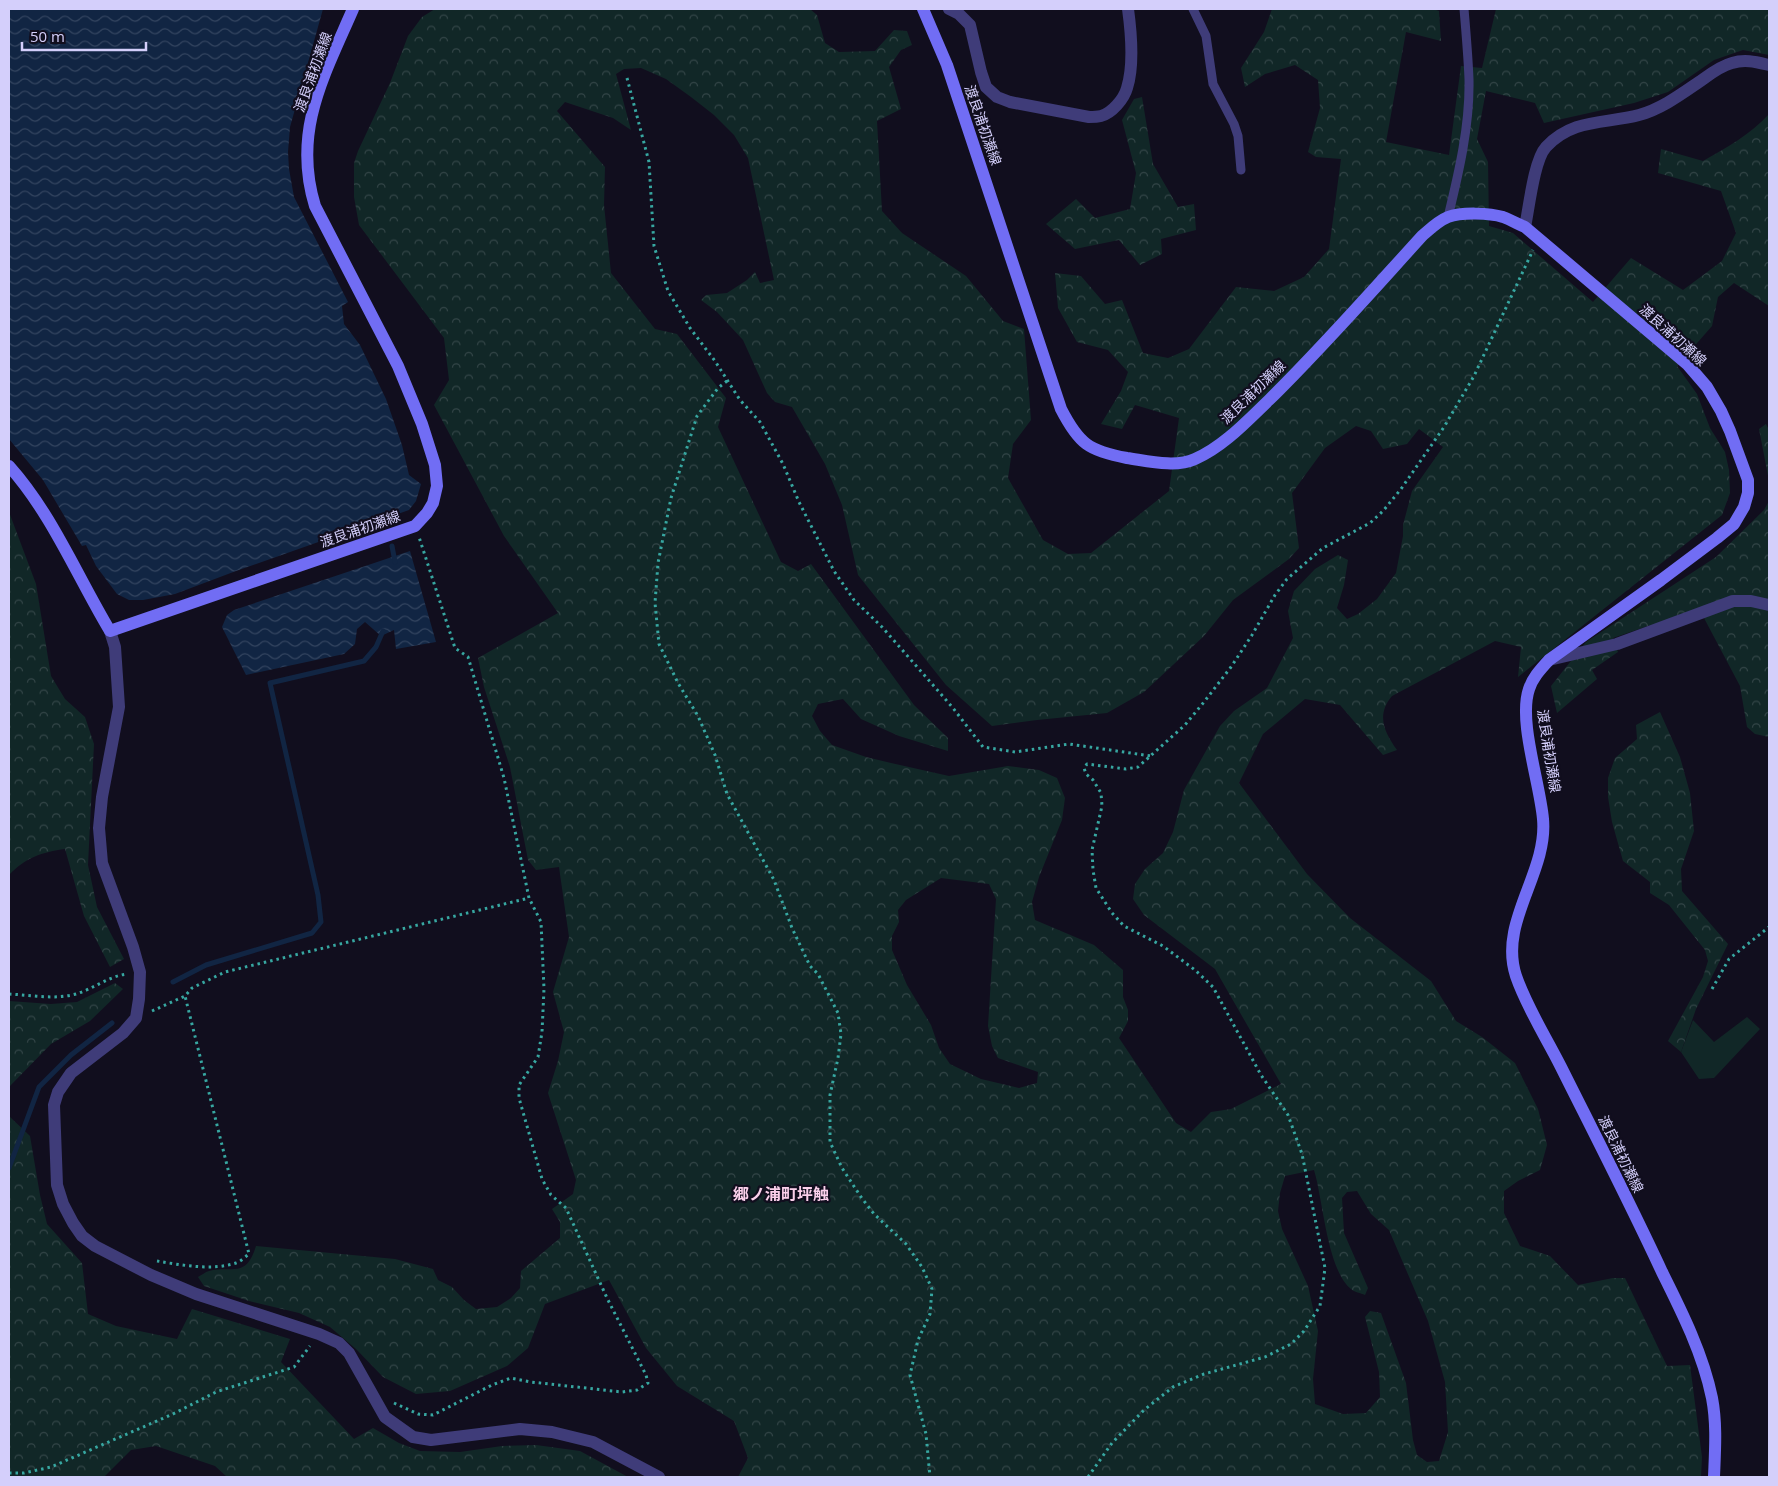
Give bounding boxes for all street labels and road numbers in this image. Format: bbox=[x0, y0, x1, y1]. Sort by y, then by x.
street label: 渡良浦初瀬線 bbox=[289, 29, 336, 115]
street label: 渡良浦初瀬線 bbox=[961, 82, 1006, 168]
street label: 渡良浦初瀬線 bbox=[1636, 299, 1711, 370]
street label: 渡良浦初瀬線 bbox=[1216, 356, 1289, 428]
street label: 渡良浦初瀬線 bbox=[317, 506, 403, 551]
street label: 渡良浦初瀬線 bbox=[1534, 708, 1565, 794]
street label: 渡良浦初瀬線 bbox=[1594, 1112, 1648, 1196]

